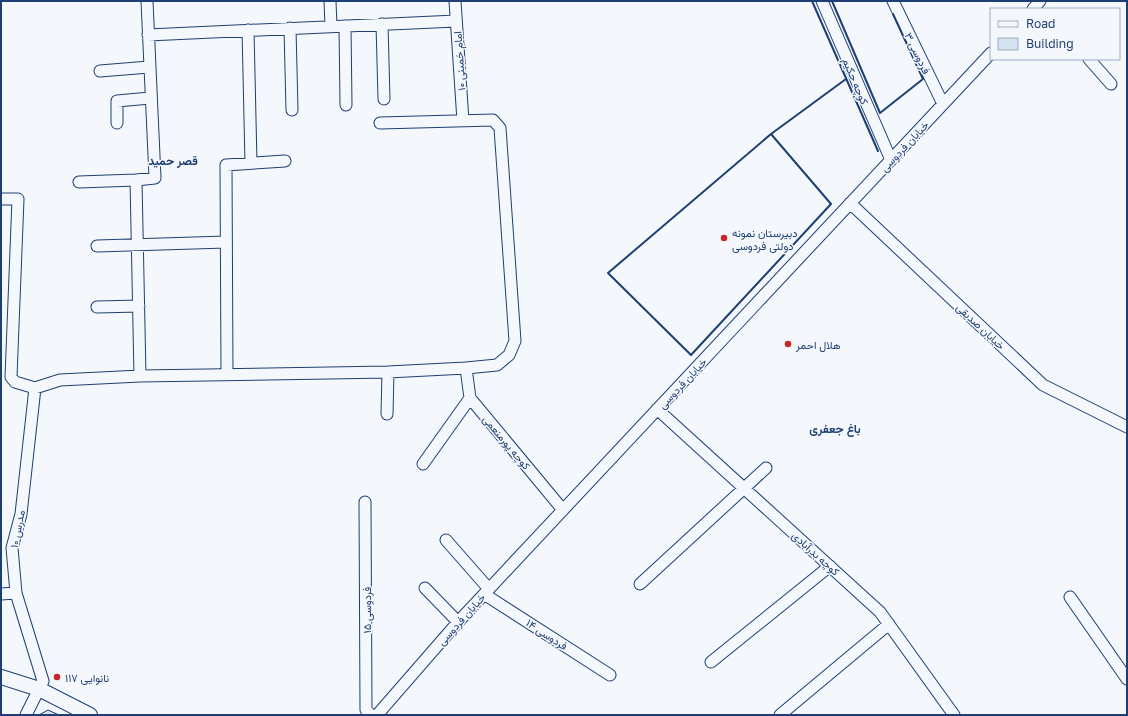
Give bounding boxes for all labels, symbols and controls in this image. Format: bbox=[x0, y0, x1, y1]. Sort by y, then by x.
legend bbox=[990, 8, 1120, 60]
text: Road bbox=[1026, 16, 1055, 31]
street label: فردوسی ۳ bbox=[902, 30, 934, 76]
street label: امام خمینی ۱۰ bbox=[450, 31, 470, 91]
text: Building bbox=[1026, 36, 1074, 51]
street label: کوچه حکیم bbox=[838, 56, 872, 107]
street label: خیابان فردوسی bbox=[877, 118, 932, 175]
district label: قصر حمید bbox=[148, 153, 198, 169]
place label: دبیرستان نمونه دولتی فردوسی bbox=[732, 226, 797, 253]
marker: دبیرستان نمونه دولتی فردوسی bbox=[719, 233, 729, 243]
street label: خیابان صدیقی bbox=[953, 300, 1008, 353]
place label: هلال احمر bbox=[795, 338, 841, 352]
marker: هلال احمر bbox=[783, 339, 793, 349]
street label: خیابان فردوسی bbox=[655, 355, 710, 412]
street label: کوچه پورمنعمی bbox=[479, 412, 534, 473]
district label: باغ جعفری bbox=[809, 421, 861, 437]
street label: مدرس ۱۰ bbox=[7, 509, 28, 549]
street label: کوچه بدرآبادی bbox=[788, 528, 843, 579]
street label: فردوسی ۱۵ bbox=[360, 587, 374, 633]
street label: خیابان فردوسی bbox=[434, 591, 488, 648]
street label: فردوسی ۱۴ bbox=[523, 616, 570, 653]
place label: نانوایی ۱۱۷ bbox=[65, 671, 109, 685]
marker: نانوایی ۱۱۷ bbox=[52, 672, 62, 682]

